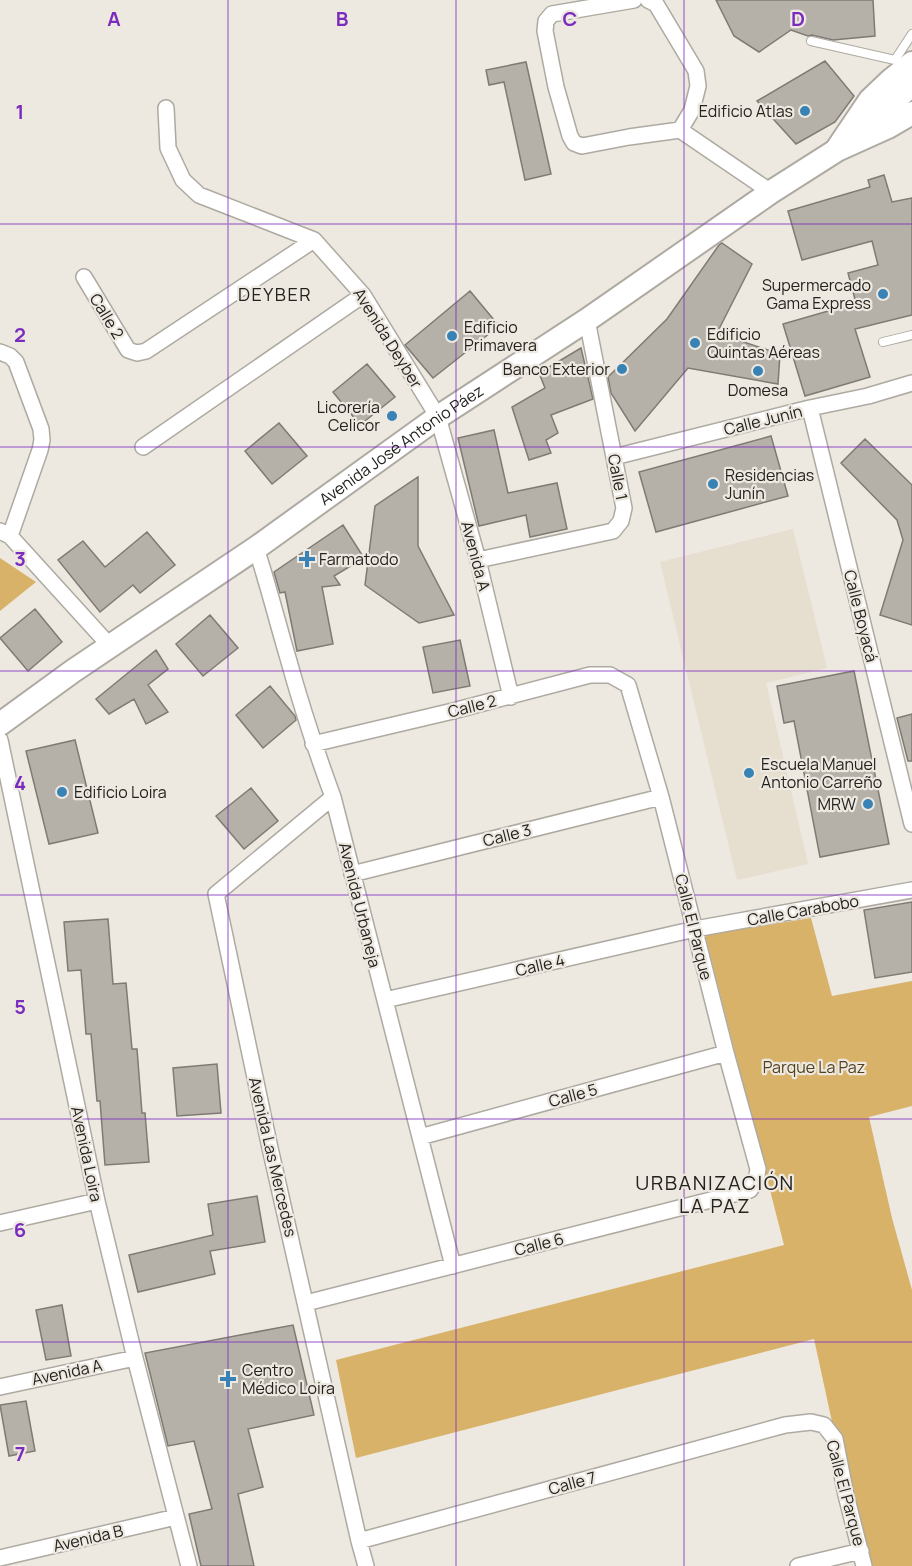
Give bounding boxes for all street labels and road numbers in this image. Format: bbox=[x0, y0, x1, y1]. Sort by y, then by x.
street label: Avenida Deyber bbox=[348, 284, 428, 392]
street label: Calle 2 bbox=[85, 289, 129, 343]
street label: Avenida José Antonio Páez bbox=[315, 379, 488, 510]
street label: Calle Junín bbox=[722, 400, 804, 440]
street label: Calle 1 bbox=[603, 452, 633, 502]
street label: Avenida A bbox=[456, 519, 496, 593]
street label: Calle Boyacá bbox=[839, 568, 883, 664]
street label: Calle 2 bbox=[445, 689, 499, 723]
street label: Calle 3 bbox=[480, 818, 534, 852]
street label: Avenida Urbaneja bbox=[334, 840, 386, 970]
street label: Calle El Parque bbox=[670, 872, 718, 982]
street label: Calle Carabobo bbox=[745, 889, 861, 931]
street label: Calle 4 bbox=[513, 949, 567, 981]
street label: Avenida Las Mercedes bbox=[244, 1075, 302, 1239]
street label: Calle 5 bbox=[546, 1078, 600, 1112]
street label: Avenida Loira bbox=[66, 1104, 108, 1204]
street label: Calle 6 bbox=[512, 1227, 566, 1261]
street label: Avenida A bbox=[30, 1354, 104, 1390]
street label: Calle El Parque bbox=[821, 1438, 871, 1548]
street label: Calle 7 bbox=[546, 1466, 598, 1500]
street label: Avenida B bbox=[51, 1519, 125, 1557]

